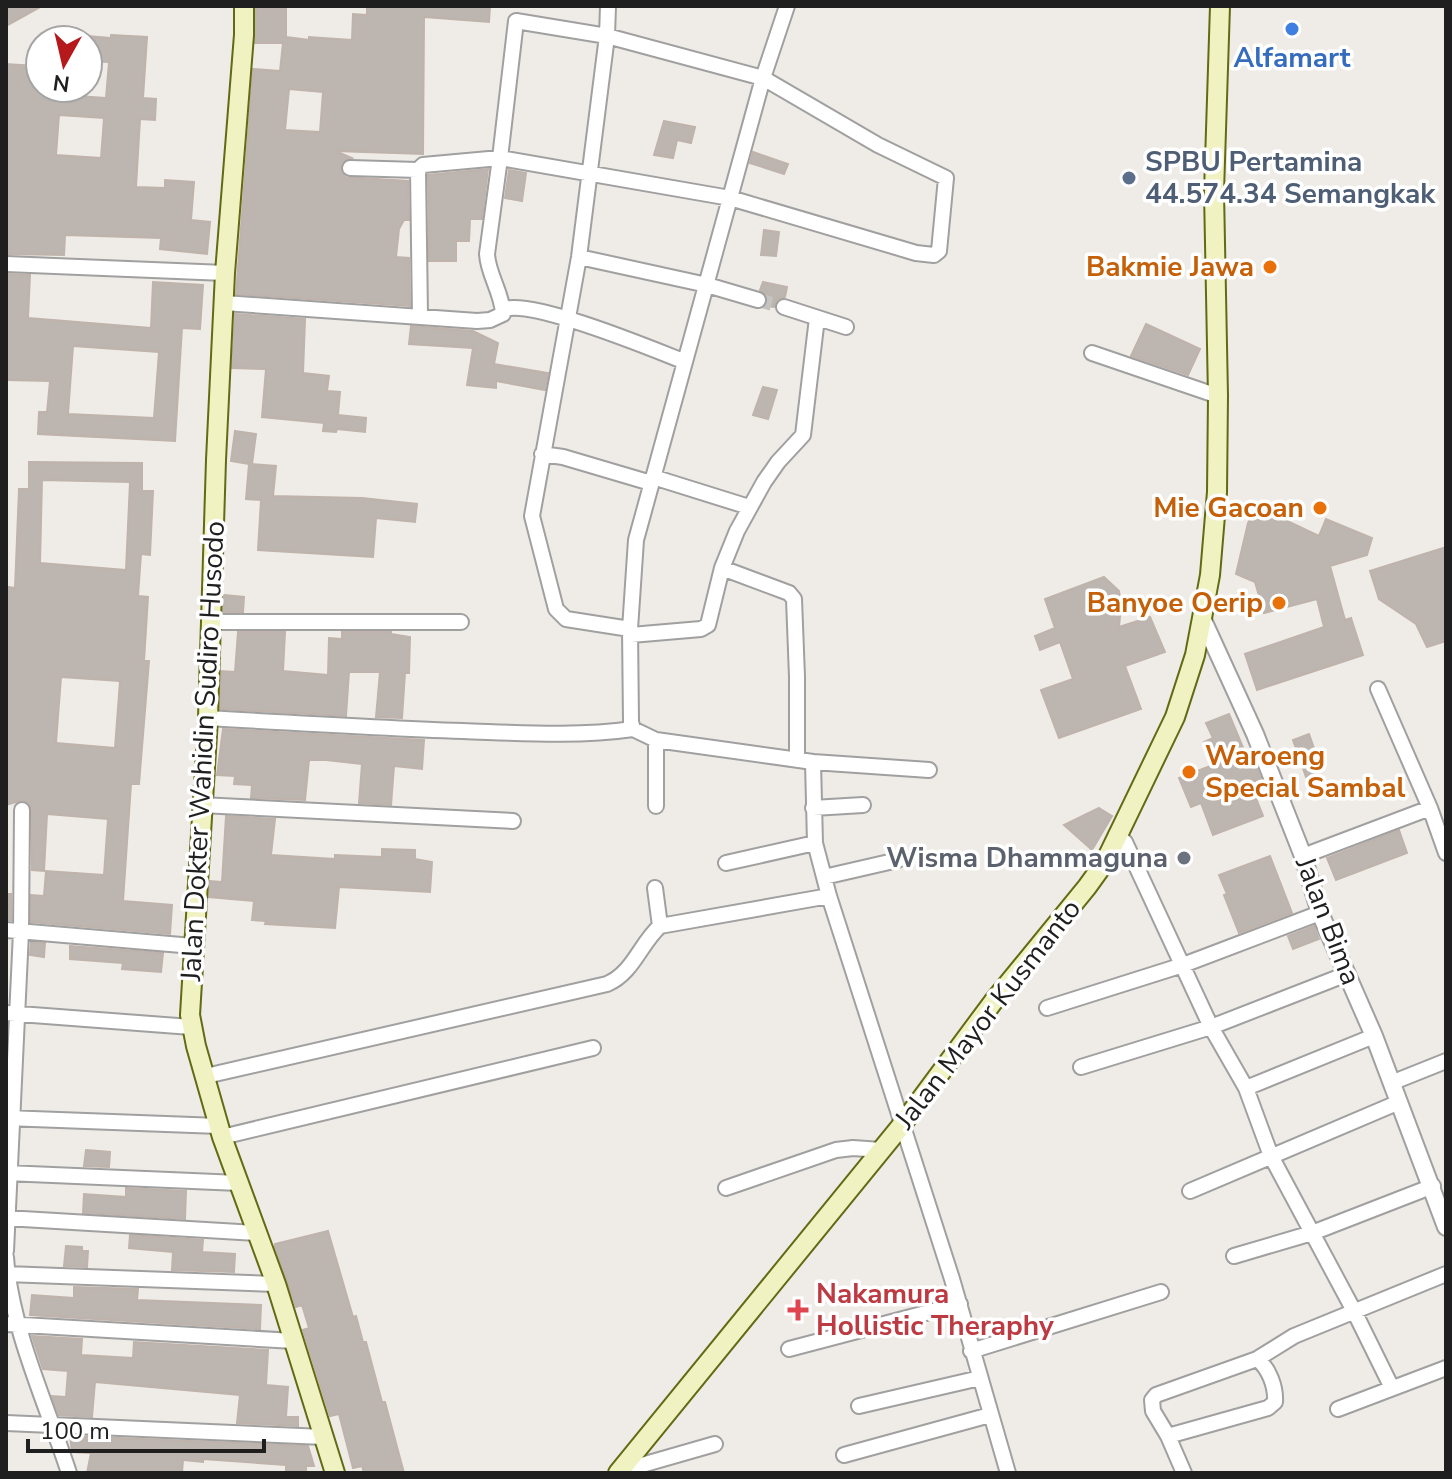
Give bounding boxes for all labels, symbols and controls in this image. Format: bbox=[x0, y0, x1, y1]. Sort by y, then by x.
marker: Alfamart bbox=[1283, 20, 1301, 38]
north arrow bbox=[24, 24, 104, 104]
place label: Alfamart bbox=[1233, 39, 1351, 77]
text: N bbox=[51, 67, 72, 99]
place label: SPBU Pertamina 44.574.34 Semangkak bbox=[1145, 143, 1436, 213]
marker: SPBU Pertamina 44.574.34 Semangkak bbox=[1120, 169, 1138, 187]
place label: Bakmie Jawa bbox=[1086, 248, 1254, 286]
marker: Bakmie Jawa bbox=[1261, 258, 1279, 276]
place label: Mie Gacoan bbox=[1153, 489, 1304, 527]
marker: Mie Gacoan bbox=[1311, 499, 1329, 517]
street label: Jalan Dokter Wahidin Sudiro Husodo bbox=[172, 520, 234, 983]
place label: Banyoe Oerip bbox=[1087, 584, 1263, 622]
marker: Banyoe Oerip bbox=[1270, 594, 1288, 612]
place label: Waroeng Special Sambal bbox=[1205, 737, 1405, 807]
marker: Waroeng Special Sambal bbox=[1180, 763, 1198, 781]
place label: Wisma Dhammaguna bbox=[886, 839, 1168, 877]
marker: Wisma Dhammaguna bbox=[1175, 849, 1193, 867]
street label: Jalan Bima bbox=[1286, 851, 1370, 991]
street label: Jalan Mayor Kusmanto bbox=[886, 891, 1090, 1138]
place label: Nakamura Hollistic Theraphy bbox=[816, 1275, 1054, 1345]
marker: Nakamura Hollistic Theraphy bbox=[787, 1299, 809, 1321]
scale bar bbox=[28, 1403, 264, 1453]
text: 100 m bbox=[40, 1415, 110, 1447]

